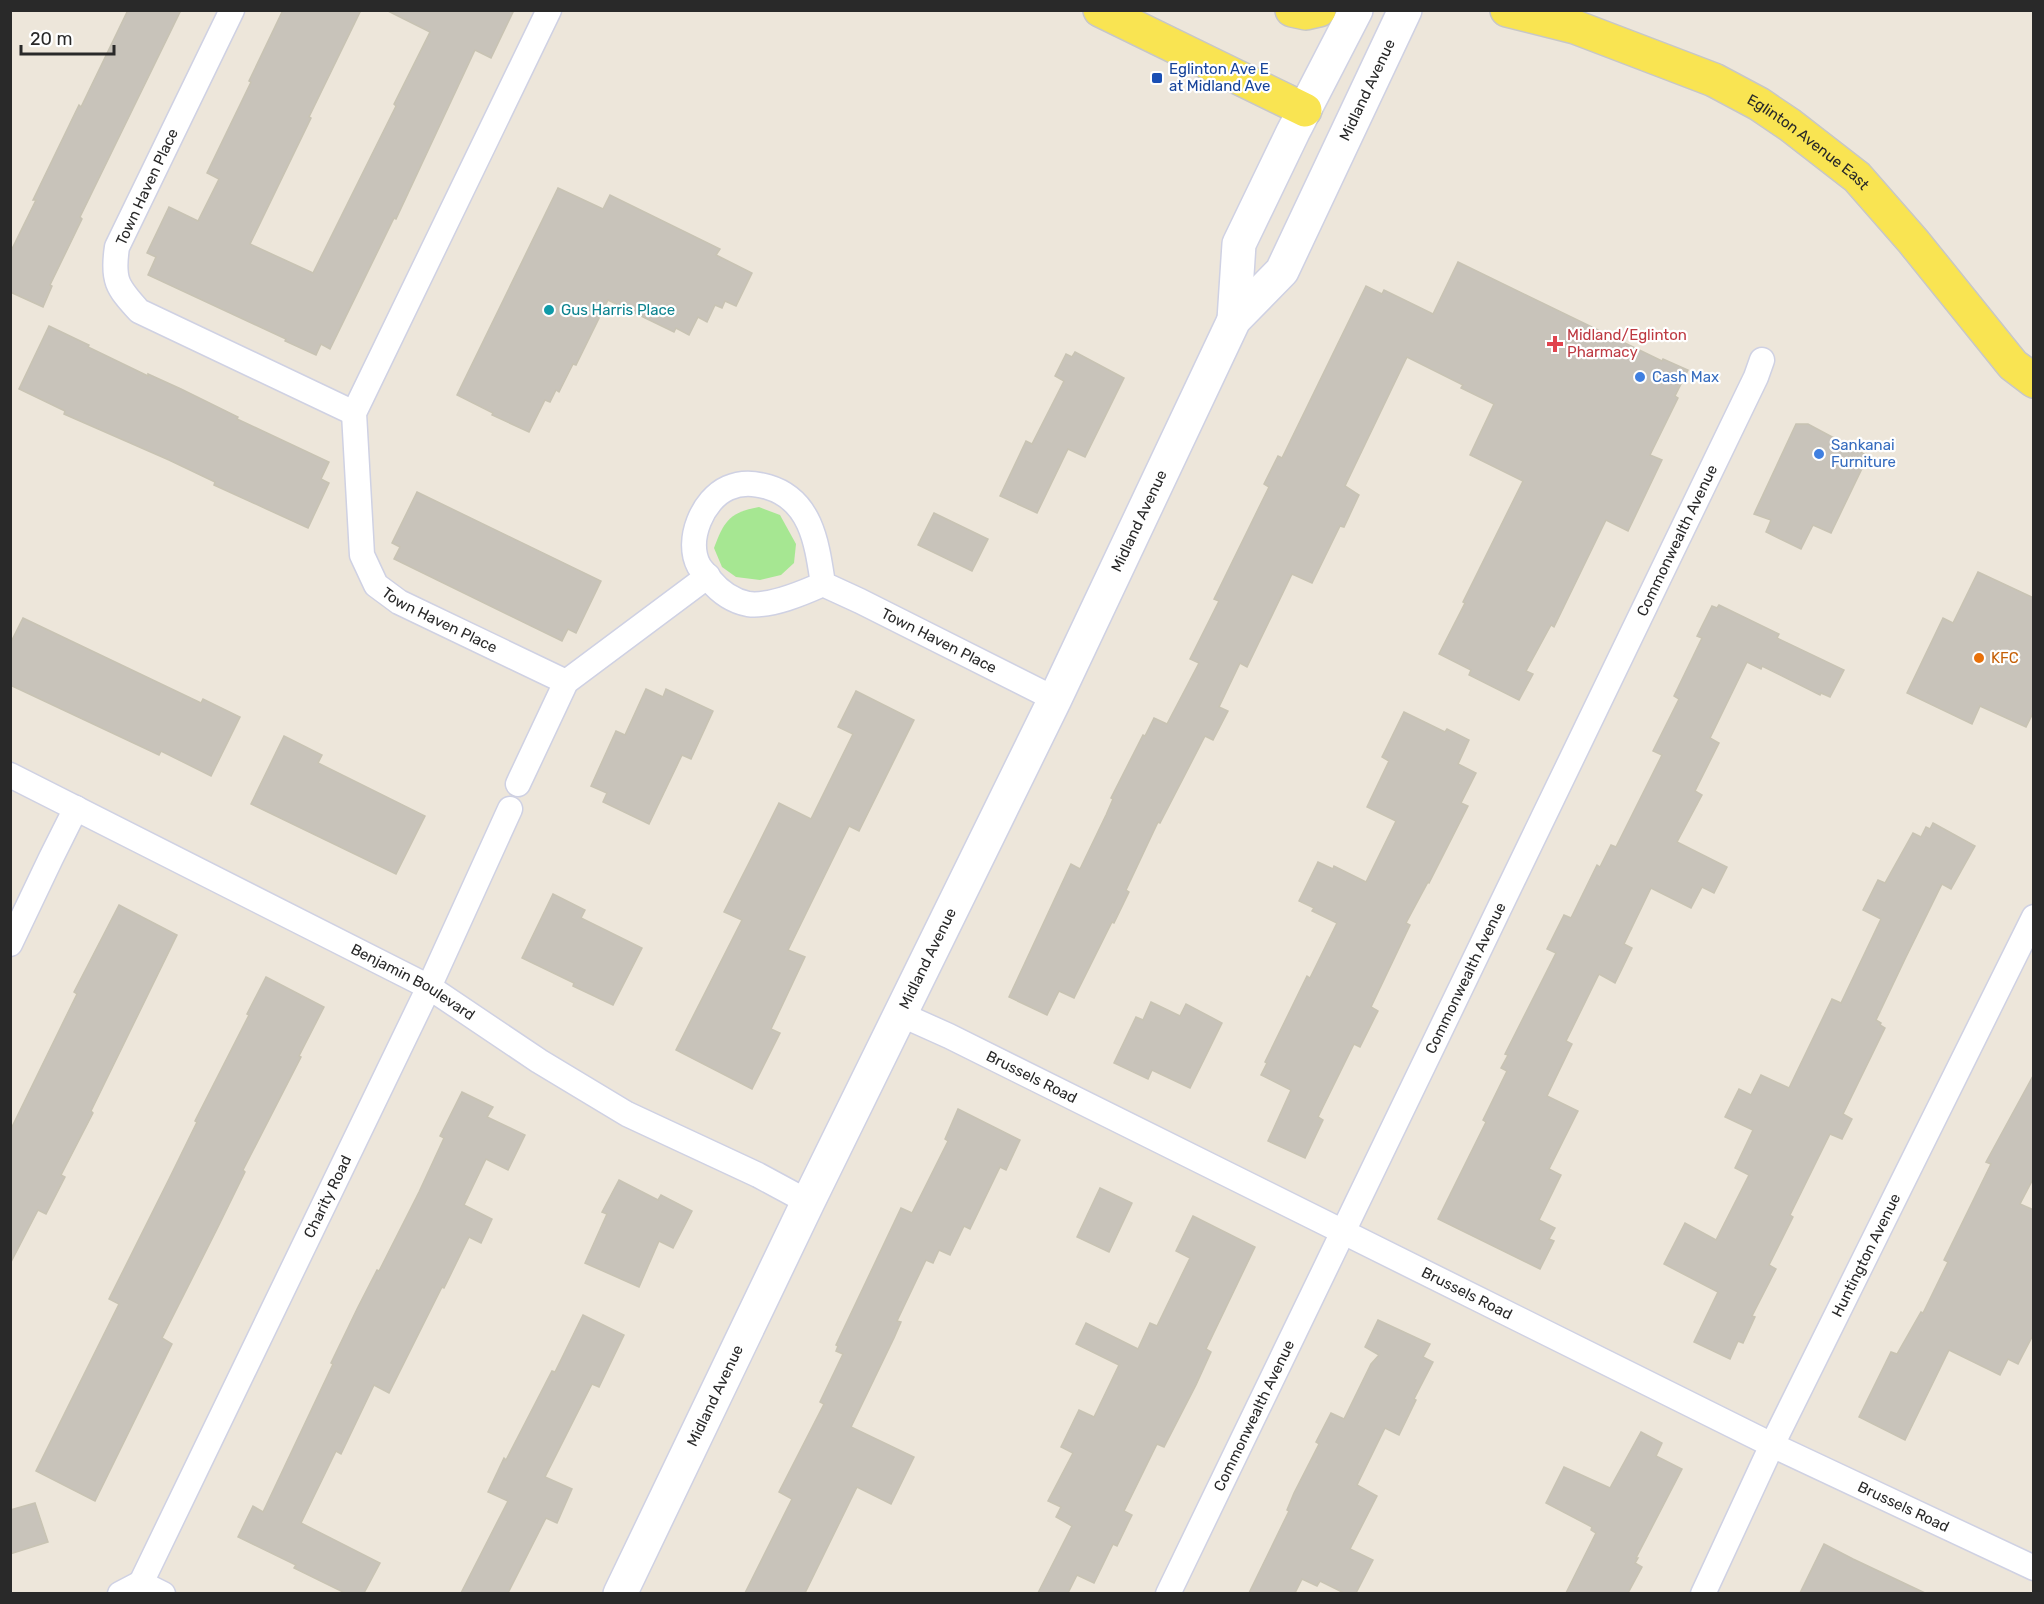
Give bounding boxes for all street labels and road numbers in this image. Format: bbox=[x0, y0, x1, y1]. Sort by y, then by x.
street label: Midland Avenue bbox=[1336, 36, 1399, 144]
street label: Eglinton Avenue East bbox=[1744, 90, 1873, 194]
street label: Town Haven Place bbox=[112, 126, 182, 248]
street label: Commonwealth Avenue bbox=[1633, 462, 1721, 619]
street label: Midland Avenue bbox=[1107, 467, 1171, 575]
street label: Town Haven Place bbox=[378, 583, 500, 657]
street label: Town Haven Place bbox=[878, 604, 1000, 677]
street label: Commonwealth Avenue bbox=[1421, 899, 1510, 1057]
street label: Midland Avenue bbox=[895, 905, 960, 1012]
street label: Benjamin Boulevard bbox=[348, 940, 478, 1024]
street label: Brussels Road bbox=[983, 1047, 1080, 1107]
street label: Charity Road bbox=[300, 1152, 355, 1241]
street label: Huntington Avenue bbox=[1828, 1190, 1904, 1320]
street label: Brussels Road bbox=[1419, 1263, 1515, 1323]
street label: Commonwealth Avenue bbox=[1210, 1337, 1298, 1494]
street label: Midland Avenue bbox=[683, 1342, 747, 1449]
street label: Brussels Road bbox=[1855, 1478, 1952, 1536]

